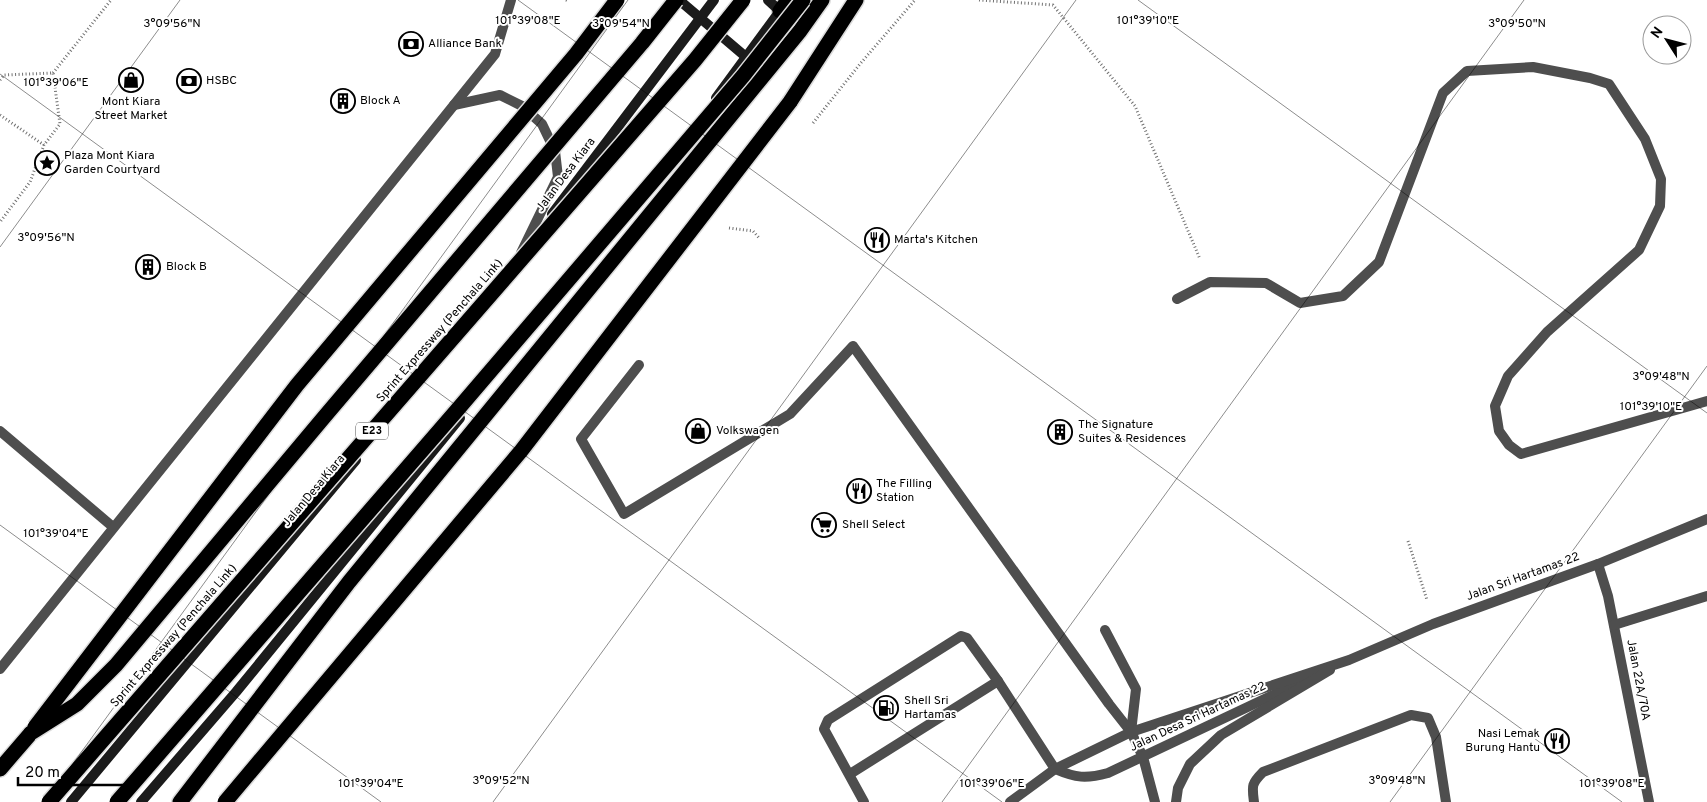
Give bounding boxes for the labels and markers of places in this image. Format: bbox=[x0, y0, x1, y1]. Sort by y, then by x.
bank icon: Alliance Bank bbox=[398, 31, 424, 57]
place label: Alliance Bank bbox=[428, 36, 502, 52]
shop icon: Mont Kiara Street Market bbox=[118, 67, 144, 93]
bank icon: HSBC bbox=[176, 68, 202, 94]
place label: HSBC bbox=[206, 73, 237, 89]
building icon: Block A bbox=[330, 88, 356, 114]
place label: Block A bbox=[360, 93, 401, 109]
place label: Mont Kiara Street Market bbox=[94, 94, 168, 124]
place label: Plaza Mont Kiara Garden Courtyard bbox=[64, 148, 160, 178]
place icon: Plaza Mont Kiara Garden Courtyard bbox=[34, 150, 60, 176]
restaurant icon: Marta's Kitchen bbox=[864, 227, 890, 253]
place label: Marta's Kitchen bbox=[894, 232, 978, 248]
building icon: Block B bbox=[135, 254, 161, 280]
place label: Block B bbox=[166, 259, 207, 275]
place label: The Signature Suites & Residences bbox=[1078, 417, 1186, 447]
shop icon: Volkswagen bbox=[685, 418, 711, 444]
building icon: The Signature Suites & Residences bbox=[1047, 419, 1073, 445]
place label: Volkswagen bbox=[716, 423, 779, 439]
place label: The Filling Station bbox=[876, 476, 932, 506]
restaurant icon: The Filling Station bbox=[846, 478, 872, 504]
supermarket icon: Shell Select bbox=[811, 512, 837, 538]
place label: Shell Select bbox=[842, 517, 905, 533]
place label: Shell Sri Hartamas bbox=[904, 693, 956, 723]
fuel station icon: Shell Sri Hartamas bbox=[873, 695, 899, 721]
place label: Nasi Lemak Burung Hantu bbox=[1465, 726, 1540, 756]
restaurant icon: Nasi Lemak Burung Hantu bbox=[1544, 728, 1570, 754]

